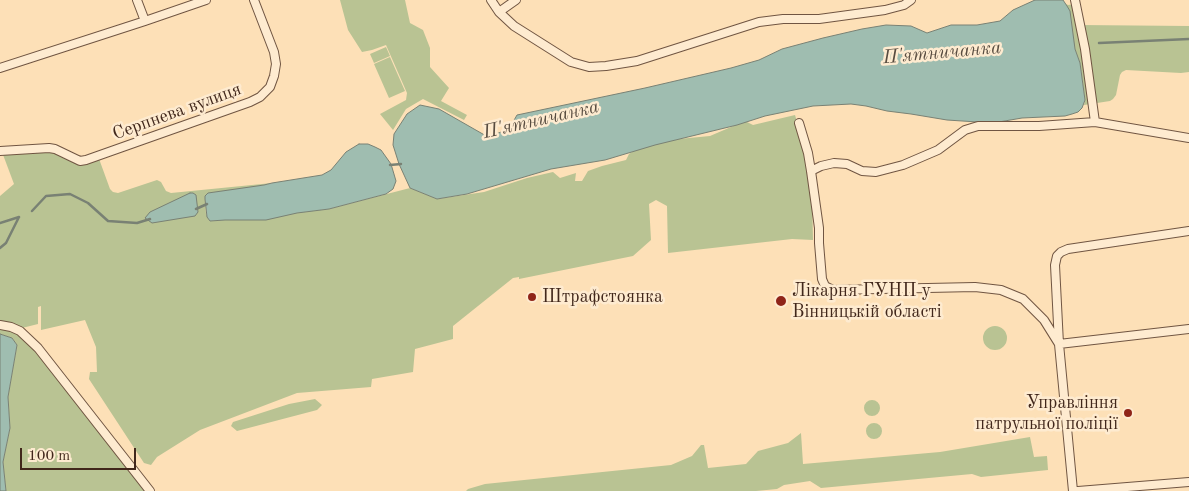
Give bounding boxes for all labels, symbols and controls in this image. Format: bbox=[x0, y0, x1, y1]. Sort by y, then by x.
water label: П'ятничанка bbox=[882, 36, 1002, 70]
street label: Серпнева вулиця bbox=[110, 79, 244, 145]
water label: П'ятничанка bbox=[481, 96, 601, 144]
place label: Лікарня ГУНП у Вінницькій області bbox=[792, 280, 942, 322]
place label: Штрафстоянка bbox=[542, 286, 663, 308]
marker: Штрафстоянка bbox=[526, 291, 538, 303]
marker: Лікарня ГУНП у Вінницькій області bbox=[774, 294, 788, 308]
place label: Управління патрульної поліції bbox=[975, 392, 1118, 434]
marker: Управління патрульної поліції bbox=[1122, 407, 1134, 419]
scale bar bbox=[22, 438, 139, 470]
text: 100 m bbox=[28, 449, 70, 464]

